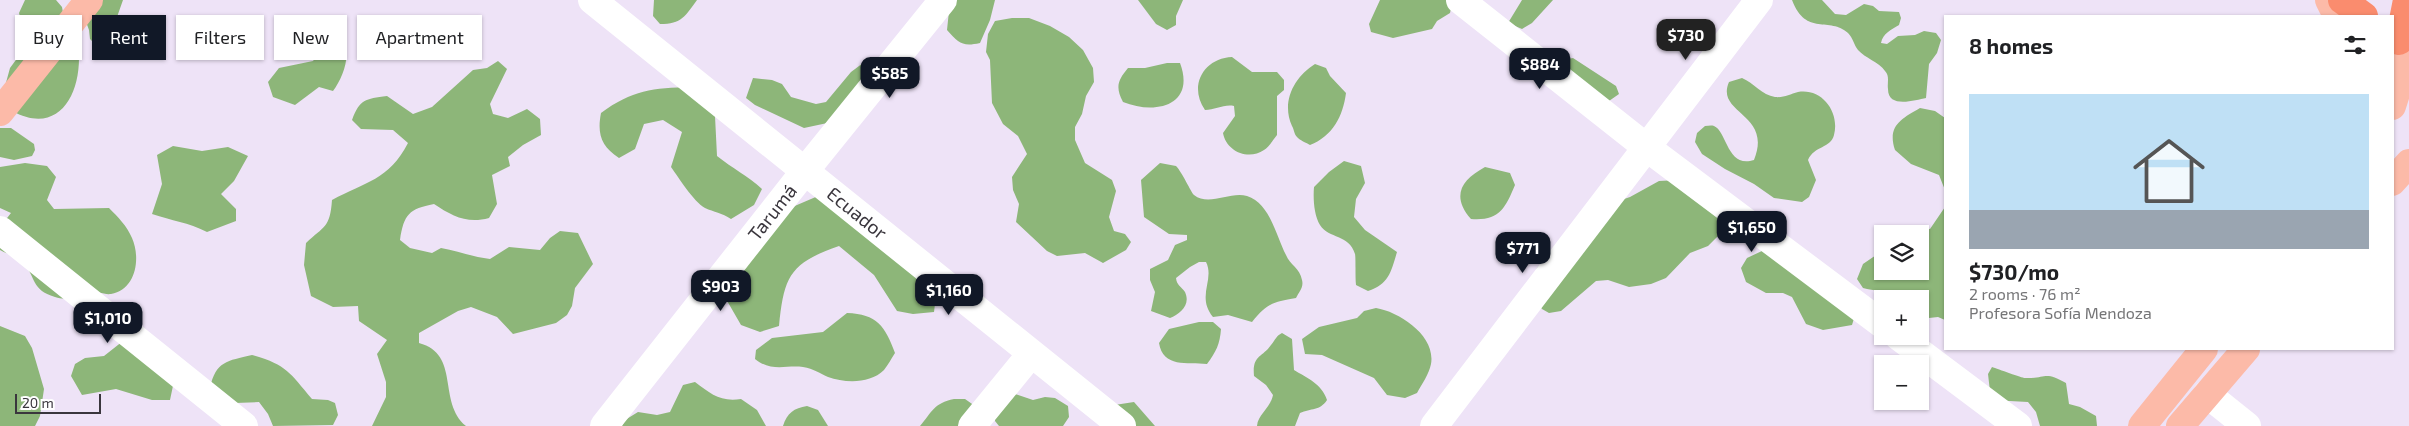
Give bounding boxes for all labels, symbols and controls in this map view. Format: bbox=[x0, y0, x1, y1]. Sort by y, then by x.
chip: Buy bbox=[15, 15, 82, 60]
chip: Rent bbox=[92, 15, 166, 60]
chip: Filters bbox=[176, 15, 264, 60]
chip: New bbox=[274, 15, 347, 60]
chip: Apartment bbox=[357, 15, 482, 60]
pin: $730 bbox=[1656, 18, 1716, 61]
text: $730 bbox=[1668, 25, 1704, 44]
icon: filters bbox=[2341, 31, 2369, 59]
text: 8 homes bbox=[1969, 33, 2053, 58]
pin: $884 bbox=[1510, 48, 1570, 90]
text: $884 bbox=[1520, 54, 1560, 73]
pin: $585 bbox=[860, 56, 920, 99]
text: $585 bbox=[872, 63, 908, 82]
icon: home bbox=[2124, 126, 2214, 216]
street label: Tarumá bbox=[743, 179, 801, 245]
street label: Ecuador bbox=[823, 182, 892, 244]
pin: $1,650 bbox=[1711, 210, 1793, 253]
text: $1,650 bbox=[1728, 217, 1776, 236]
map controls bbox=[1874, 225, 1929, 410]
button: layers bbox=[1874, 225, 1929, 280]
pin: $771 bbox=[1493, 232, 1553, 274]
text: $771 bbox=[1506, 238, 1540, 257]
text: $730/mo bbox=[1969, 259, 2059, 284]
pin: $903 bbox=[691, 270, 751, 312]
pin: $1,160 bbox=[908, 274, 990, 316]
text: $903 bbox=[702, 276, 740, 295]
text: $1,160 bbox=[926, 280, 972, 299]
text: 2 rooms · 76 m² bbox=[1969, 284, 2081, 303]
button: + bbox=[1874, 290, 1929, 345]
pin: $1,010 bbox=[67, 302, 149, 344]
text: Profesora Sofía Mendoza bbox=[1969, 303, 2152, 322]
text: $1,010 bbox=[84, 308, 132, 327]
button: − bbox=[1874, 355, 1929, 410]
scale bar bbox=[15, 391, 101, 414]
text: 20 m bbox=[22, 394, 54, 411]

